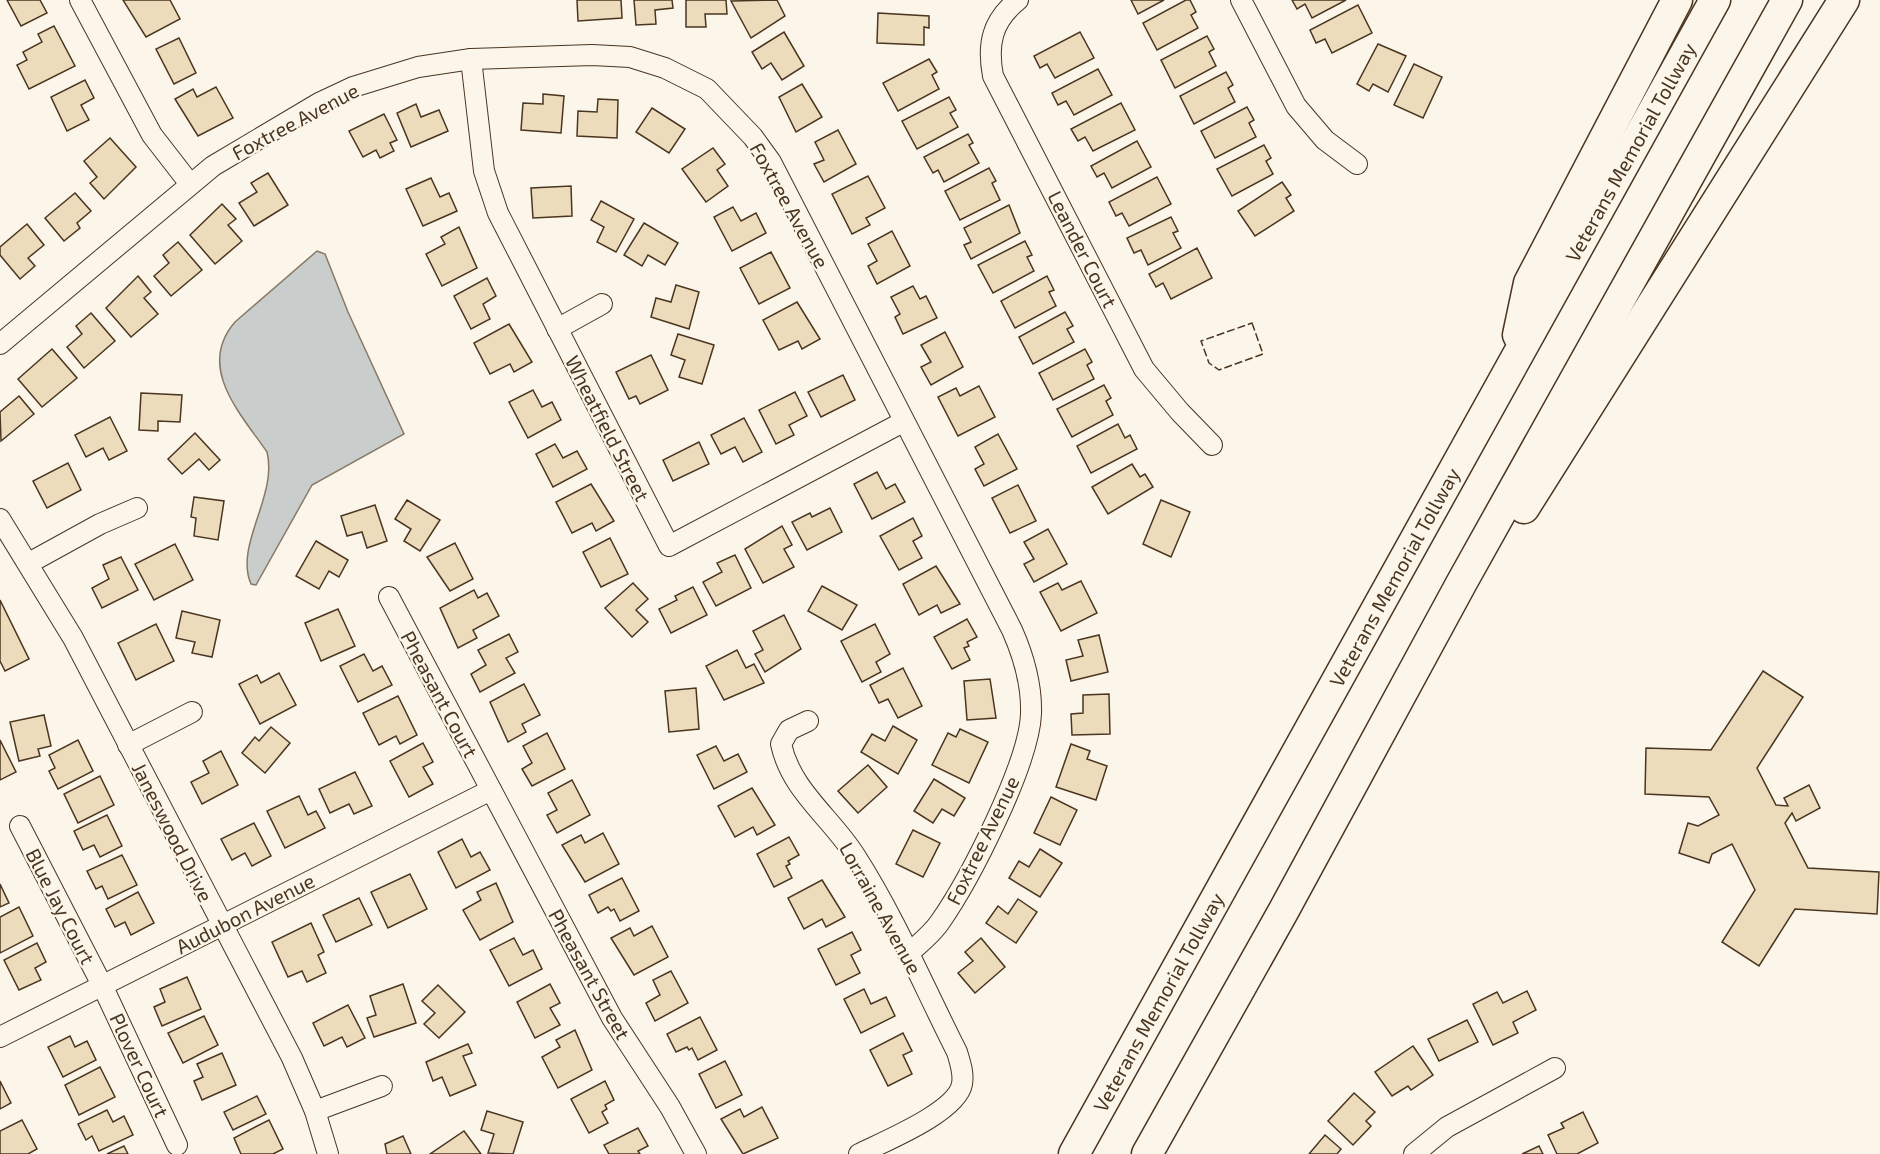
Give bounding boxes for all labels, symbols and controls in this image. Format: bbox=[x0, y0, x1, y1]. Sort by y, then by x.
street label: Veterans Memorial Tollway bbox=[1560, 38, 1700, 266]
street label: Foxtree Avenue bbox=[228, 78, 362, 164]
street label: Foxtree Avenue bbox=[746, 138, 834, 272]
street label: Leander Court bbox=[1043, 187, 1123, 312]
street label: Wheatfield Street bbox=[561, 351, 655, 505]
street label: Veterans Memorial Tollway bbox=[1324, 463, 1464, 691]
street label: Pheasant Court bbox=[397, 627, 484, 762]
street label: Janeswood Drive bbox=[128, 758, 218, 906]
street label: Foxtree Avenue bbox=[941, 772, 1023, 908]
street label: Lorraine Avenue bbox=[835, 838, 927, 978]
street label: Blue Jay Court bbox=[22, 844, 101, 968]
street label: Audubon Avenue bbox=[172, 868, 318, 958]
street label: Veterans Memorial Tollway bbox=[1088, 888, 1228, 1116]
street label: Pheasant Street bbox=[544, 905, 636, 1044]
street label: Plover Court bbox=[105, 1009, 175, 1121]

